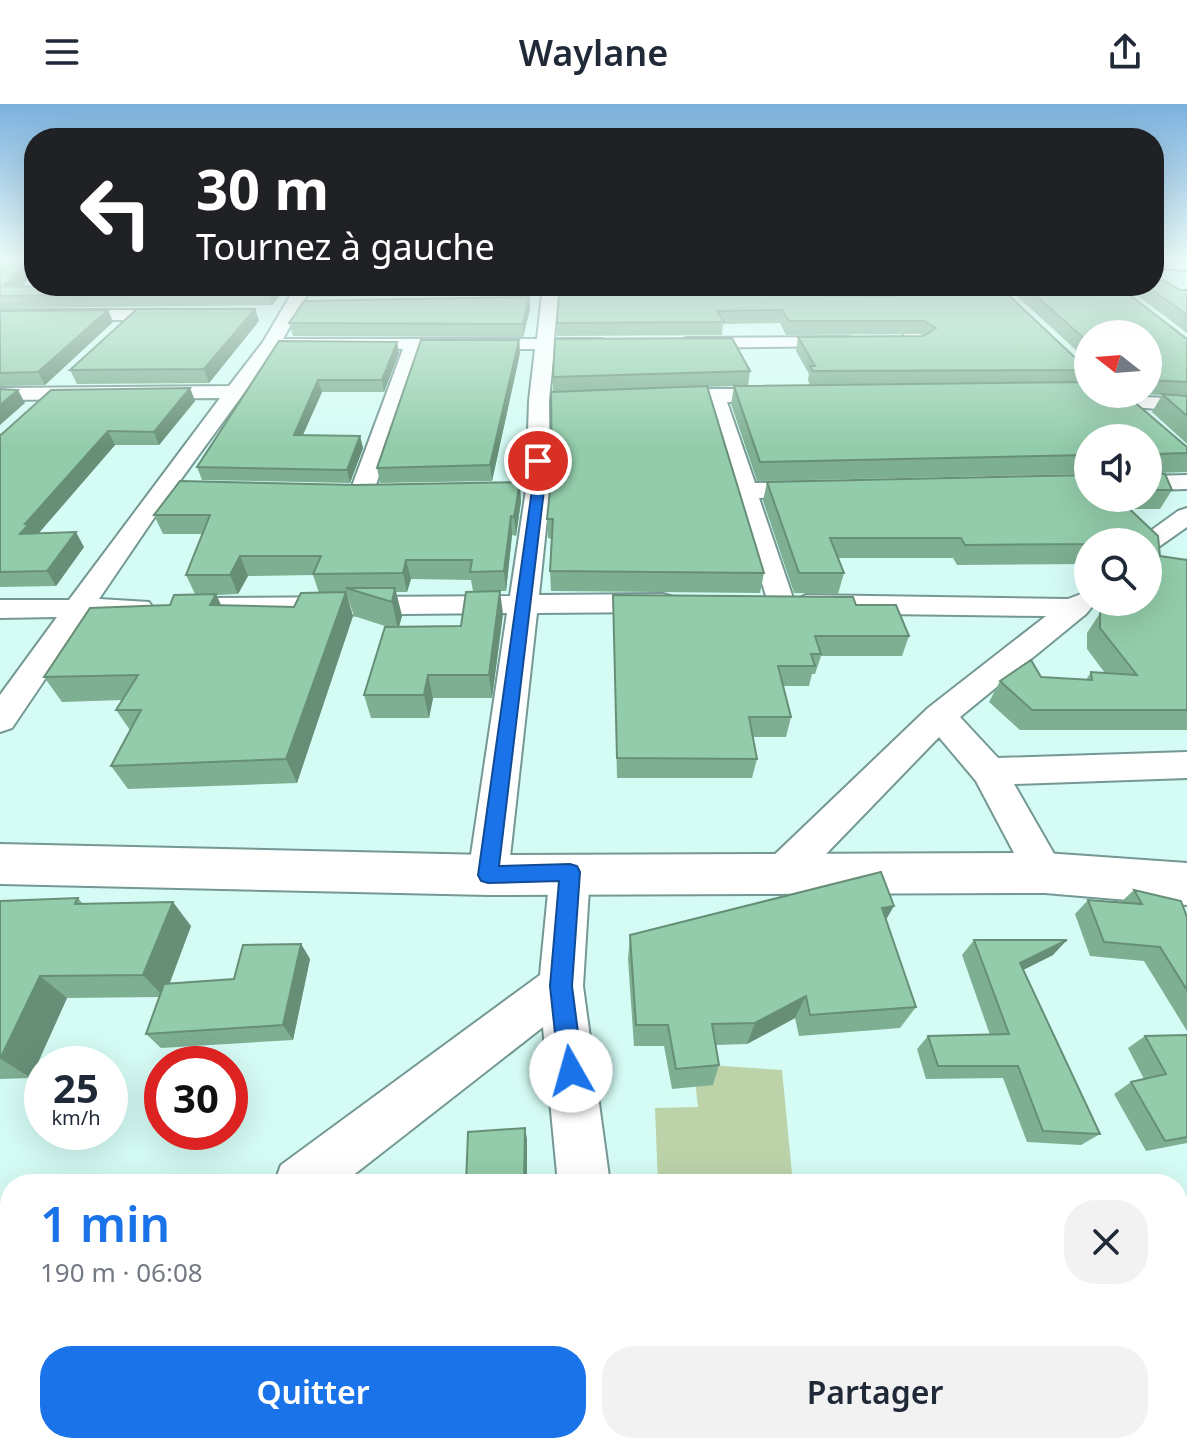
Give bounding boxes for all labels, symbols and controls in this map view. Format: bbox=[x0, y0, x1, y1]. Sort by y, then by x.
text: Waylane bbox=[519, 28, 668, 77]
icon: menu bbox=[40, 30, 84, 74]
icon: share bbox=[1103, 30, 1147, 74]
text: 30 m bbox=[196, 150, 329, 226]
icon: left bbox=[64, 160, 168, 264]
text: Tournez à gauche bbox=[196, 222, 495, 271]
north arrow bbox=[1074, 320, 1162, 408]
map controls bbox=[1074, 320, 1162, 616]
button: sound bbox=[1074, 424, 1162, 512]
pin bbox=[504, 427, 572, 495]
icon: arrive bbox=[516, 439, 560, 483]
button: search bbox=[1074, 528, 1162, 616]
position arrow bbox=[529, 1029, 613, 1113]
speed limit sign: 30 bbox=[144, 1046, 248, 1150]
text: 25 bbox=[53, 1060, 99, 1115]
text: km/h bbox=[51, 1104, 101, 1131]
text: 1 min bbox=[40, 1191, 170, 1256]
button: close bbox=[1064, 1200, 1148, 1284]
text: 190 m · 06:08 bbox=[40, 1254, 203, 1290]
button: Quitter bbox=[40, 1346, 586, 1438]
button: Partager bbox=[602, 1346, 1148, 1438]

